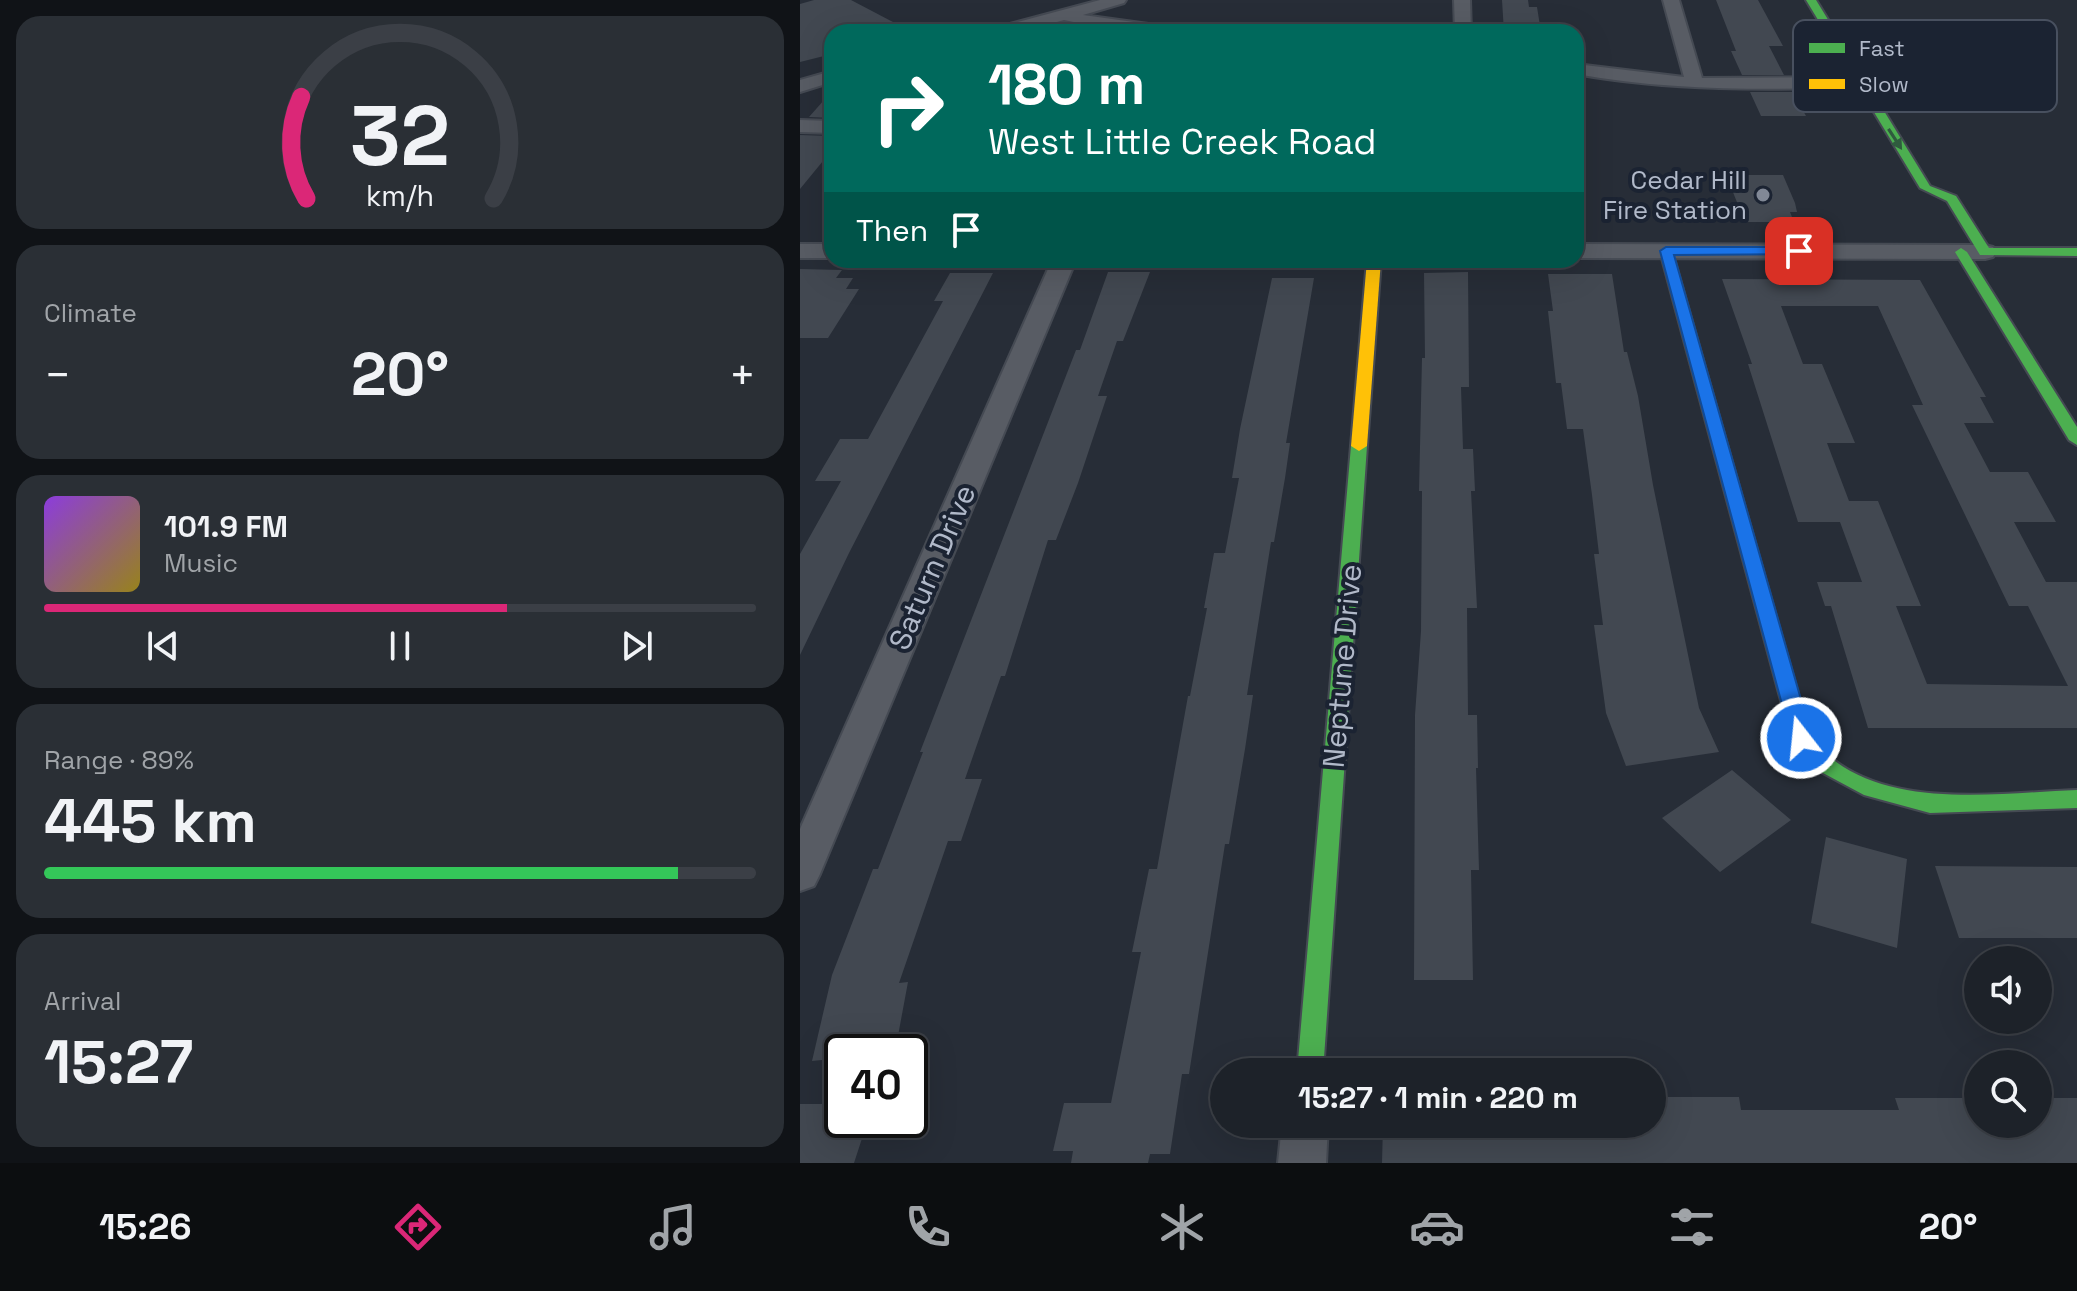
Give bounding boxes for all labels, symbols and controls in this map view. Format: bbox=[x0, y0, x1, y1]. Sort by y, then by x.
legend bbox=[1793, 20, 2057, 112]
text: Fast bbox=[1859, 34, 1905, 62]
text: 180 m bbox=[988, 49, 1145, 120]
icon: right bbox=[856, 56, 960, 160]
text: Slow bbox=[1859, 70, 1909, 98]
text: 32 bbox=[350, 82, 450, 188]
text: West Little Creek Road bbox=[988, 119, 1376, 165]
one-way arrow bbox=[1887, 128, 1902, 149]
place label: Cedar Hill Fire Station bbox=[1603, 163, 1747, 227]
text: km/h bbox=[366, 178, 434, 214]
marker: Cedar Hill Fire Station bbox=[1754, 186, 1772, 204]
icon: arrive bbox=[944, 208, 988, 252]
text: Then bbox=[856, 211, 928, 250]
pin bbox=[1765, 217, 1833, 285]
icon: arrive bbox=[1777, 229, 1821, 273]
text: Climate bbox=[44, 296, 137, 330]
text: 20° bbox=[351, 336, 449, 413]
text: − bbox=[44, 347, 71, 403]
text: + bbox=[729, 347, 756, 403]
street label: Saturn Drive bbox=[880, 478, 984, 656]
text: 101.9 FM bbox=[164, 507, 288, 546]
text: Music bbox=[164, 546, 238, 580]
street label: Neptune Drive bbox=[1314, 563, 1370, 769]
icon: previous bbox=[141, 624, 185, 668]
icon: pause bbox=[378, 624, 422, 668]
icon: next bbox=[615, 624, 659, 668]
position arrow bbox=[1759, 696, 1843, 780]
text: Range · 89% bbox=[44, 743, 194, 777]
text: 445 km bbox=[44, 783, 257, 860]
map controls bbox=[1964, 946, 2052, 1138]
button: sound bbox=[1964, 946, 2052, 1034]
text: Arrival bbox=[44, 984, 121, 1018]
text: 15:27 bbox=[44, 1024, 193, 1101]
speed limit sign: 40 bbox=[824, 1034, 928, 1138]
button: search bbox=[1964, 1050, 2052, 1138]
text: 15:27 · 1 min · 220 m bbox=[1298, 1078, 1578, 1117]
icon: directions bbox=[390, 1199, 446, 1255]
icon: music bbox=[645, 1199, 701, 1255]
icon: phone bbox=[900, 1199, 956, 1255]
icon: climate bbox=[1154, 1199, 1210, 1255]
icon: car bbox=[1409, 1199, 1465, 1255]
icon: filters bbox=[1664, 1199, 1720, 1255]
text: 15:26 bbox=[99, 1204, 192, 1250]
text: 20° bbox=[1919, 1204, 1978, 1250]

